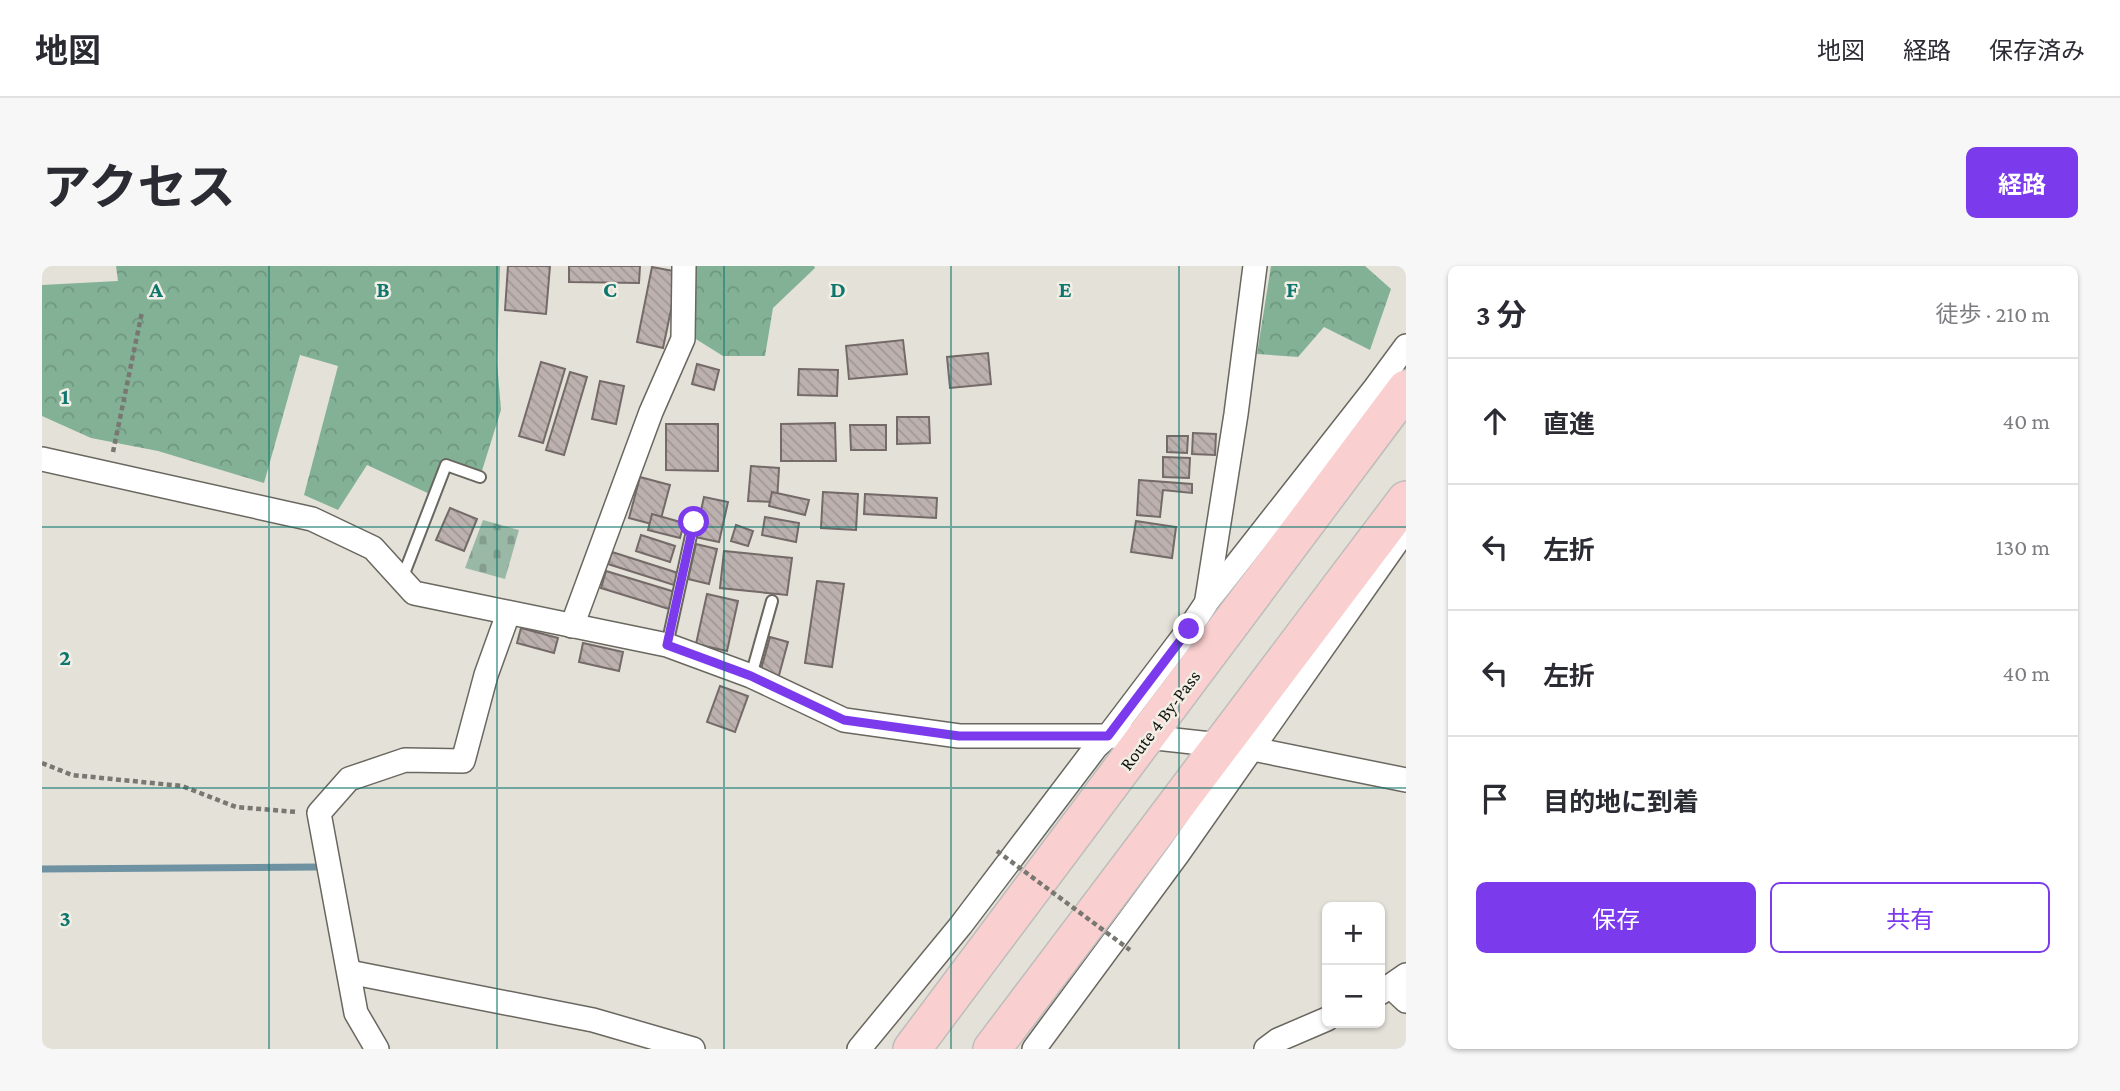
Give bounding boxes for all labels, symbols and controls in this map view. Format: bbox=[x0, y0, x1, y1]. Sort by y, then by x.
text: 地図 bbox=[35, 32, 101, 69]
text: 地図 bbox=[1817, 37, 1865, 64]
text: 経路 bbox=[1903, 37, 1951, 64]
text: 保存済み bbox=[1989, 37, 2085, 64]
button: 経路 bbox=[1966, 147, 2078, 218]
text: アクセス bbox=[42, 160, 236, 215]
text: A bbox=[148, 276, 163, 302]
text: B bbox=[376, 276, 390, 302]
text: C bbox=[603, 276, 617, 302]
text: D bbox=[830, 276, 846, 302]
text: E bbox=[1058, 276, 1072, 302]
text: F bbox=[1286, 276, 1298, 302]
text: 3 分 bbox=[1476, 298, 1526, 331]
text: 徒歩 · 210 m bbox=[1935, 301, 2050, 327]
text: 1 bbox=[61, 383, 70, 409]
icon: ahead bbox=[1476, 402, 1514, 440]
text: 40 m bbox=[2002, 408, 2050, 434]
text: 直進 bbox=[1543, 410, 1595, 439]
route start bbox=[678, 506, 709, 537]
icon: left bbox=[1476, 528, 1514, 566]
text: 130 m bbox=[1996, 534, 2050, 560]
text: 左折 bbox=[1543, 536, 1595, 565]
route end bbox=[1173, 613, 1204, 644]
text: 2 bbox=[59, 644, 71, 670]
icon: left bbox=[1476, 654, 1514, 692]
text: 40 m bbox=[2002, 660, 2050, 686]
text: 左折 bbox=[1543, 662, 1595, 691]
street label: Route 4 By-Pass bbox=[1116, 666, 1204, 774]
icon: arrive bbox=[1476, 780, 1514, 818]
text: 目的地に到着 bbox=[1543, 788, 1699, 817]
button: 保存 bbox=[1476, 882, 1756, 953]
button: 共有 bbox=[1770, 882, 2050, 953]
map controls bbox=[1322, 902, 1385, 1028]
button: + bbox=[1322, 902, 1385, 965]
text: 3 bbox=[59, 905, 71, 931]
button: − bbox=[1322, 965, 1385, 1028]

